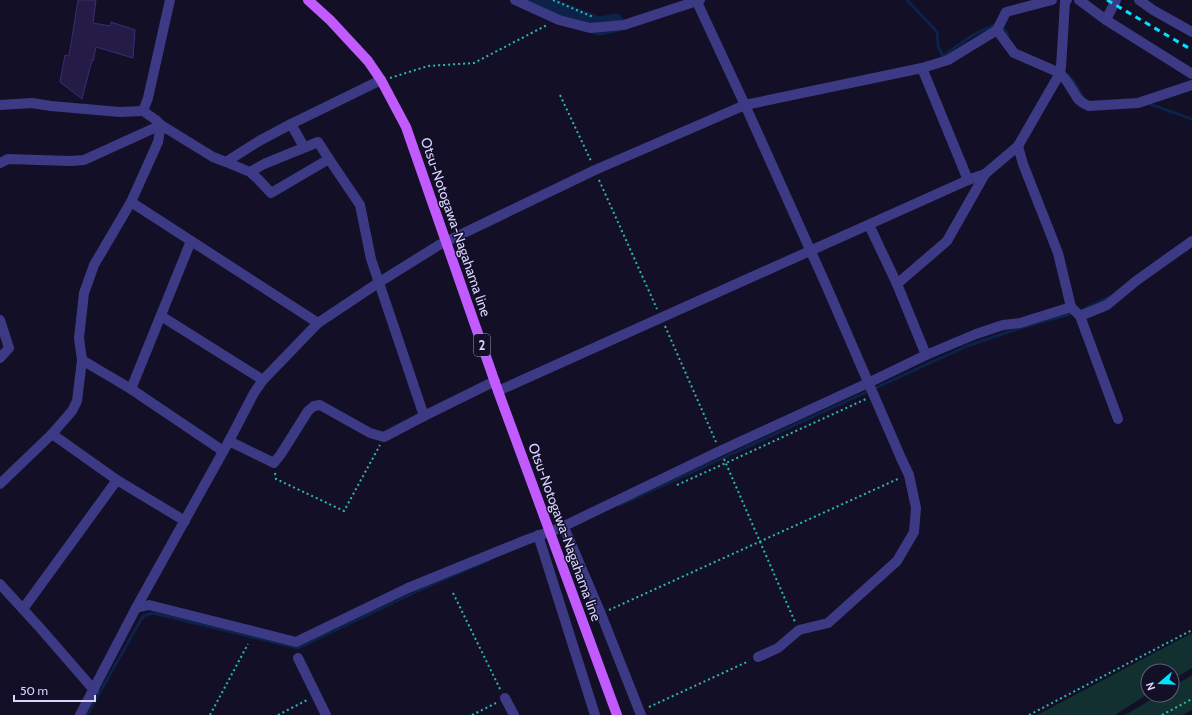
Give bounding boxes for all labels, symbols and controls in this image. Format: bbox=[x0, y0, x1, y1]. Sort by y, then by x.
street label: Otsu-Notogawa-Nagahama line bbox=[417, 135, 495, 319]
road number: 2 bbox=[474, 334, 490, 356]
street label: Otsu-Notogawa-Nagahama line bbox=[524, 440, 606, 624]
north arrow bbox=[1140, 663, 1180, 703]
scale bar bbox=[14, 677, 95, 703]
text: N bbox=[1143, 680, 1158, 692]
text: 50 m bbox=[20, 683, 48, 698]

